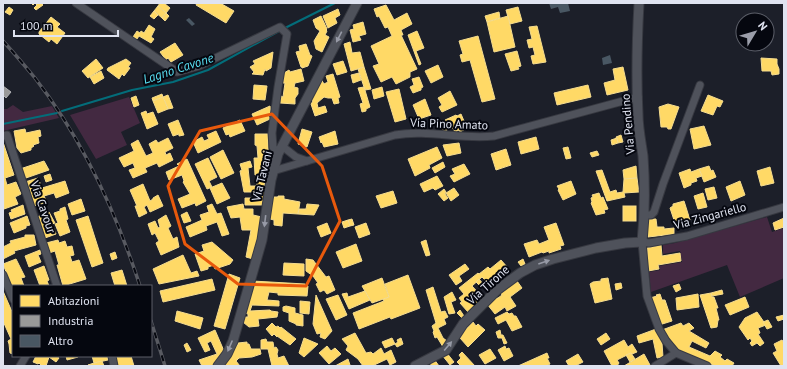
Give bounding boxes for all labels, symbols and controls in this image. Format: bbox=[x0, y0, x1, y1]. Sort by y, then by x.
scale bar bbox=[14, 12, 118, 38]
north arrow bbox=[735, 12, 775, 52]
text: 100 m bbox=[20, 18, 53, 33]
text: N bbox=[755, 19, 771, 33]
one-way arrow bbox=[336, 31, 342, 43]
water label: Lagno Cavone bbox=[141, 49, 216, 88]
street label: Via Pendino bbox=[617, 93, 638, 156]
street label: Via Pino Amato bbox=[409, 115, 488, 132]
street label: Via Tavani bbox=[248, 149, 275, 204]
street label: Via Cavour bbox=[27, 178, 59, 235]
street label: Via Zingariello bbox=[671, 199, 748, 233]
one-way arrow bbox=[262, 215, 268, 227]
one-way arrow bbox=[538, 259, 550, 265]
street label: Via Tirone bbox=[463, 262, 512, 308]
legend bbox=[12, 285, 152, 357]
text: Abitazioni bbox=[48, 293, 100, 308]
text: Industria bbox=[48, 313, 93, 328]
text: Altro bbox=[48, 333, 73, 348]
one-way arrow bbox=[227, 340, 233, 352]
one-way arrow bbox=[443, 341, 452, 351]

